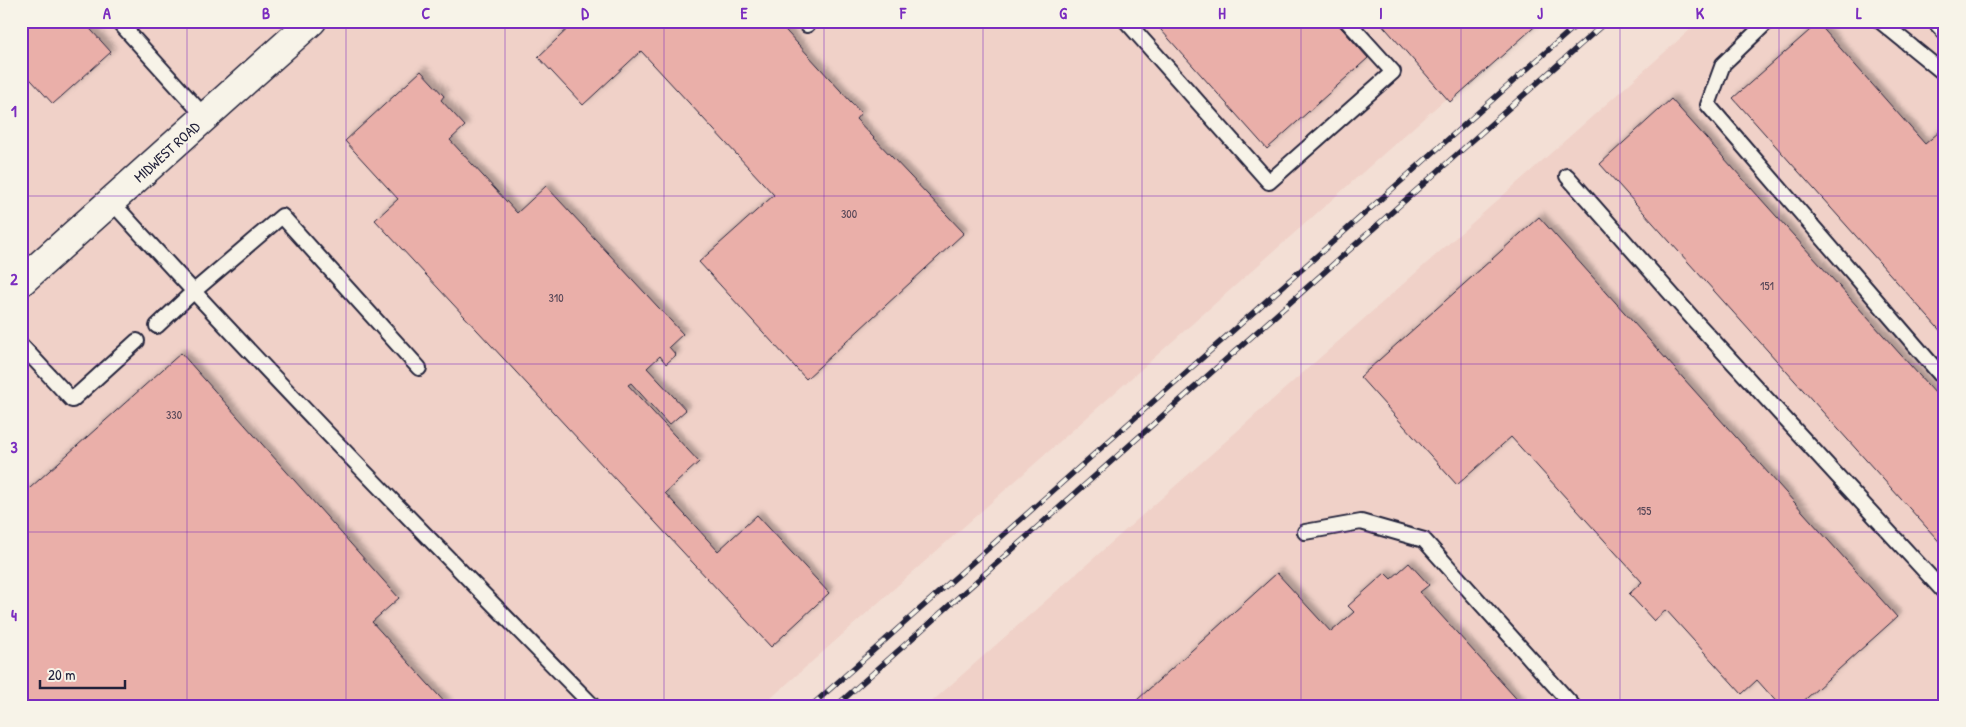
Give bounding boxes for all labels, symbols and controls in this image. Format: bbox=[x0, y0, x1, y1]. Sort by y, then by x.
text: A bbox=[103, 2, 111, 24]
text: B bbox=[262, 2, 270, 24]
text: C bbox=[422, 2, 431, 24]
text: D bbox=[581, 2, 589, 24]
text: E bbox=[740, 2, 748, 24]
text: F bbox=[899, 2, 907, 24]
text: G bbox=[1059, 2, 1067, 24]
text: H bbox=[1218, 2, 1226, 24]
text: I bbox=[1379, 2, 1383, 24]
text: J bbox=[1537, 2, 1543, 24]
text: K bbox=[1696, 2, 1705, 24]
text: L bbox=[1856, 2, 1862, 24]
text: 1 bbox=[11, 100, 17, 122]
street label: MIDWEST ROAD bbox=[129, 116, 205, 187]
house number: 300 bbox=[841, 205, 857, 222]
text: 2 bbox=[10, 268, 18, 290]
house number: 151 bbox=[1760, 277, 1774, 294]
house number: 310 bbox=[548, 289, 564, 306]
house number: 330 bbox=[166, 406, 182, 423]
text: 3 bbox=[10, 436, 18, 458]
house number: 155 bbox=[1637, 502, 1651, 519]
text: 4 bbox=[11, 604, 17, 626]
scale bar bbox=[40, 657, 125, 689]
text: 20 m bbox=[48, 664, 75, 685]

